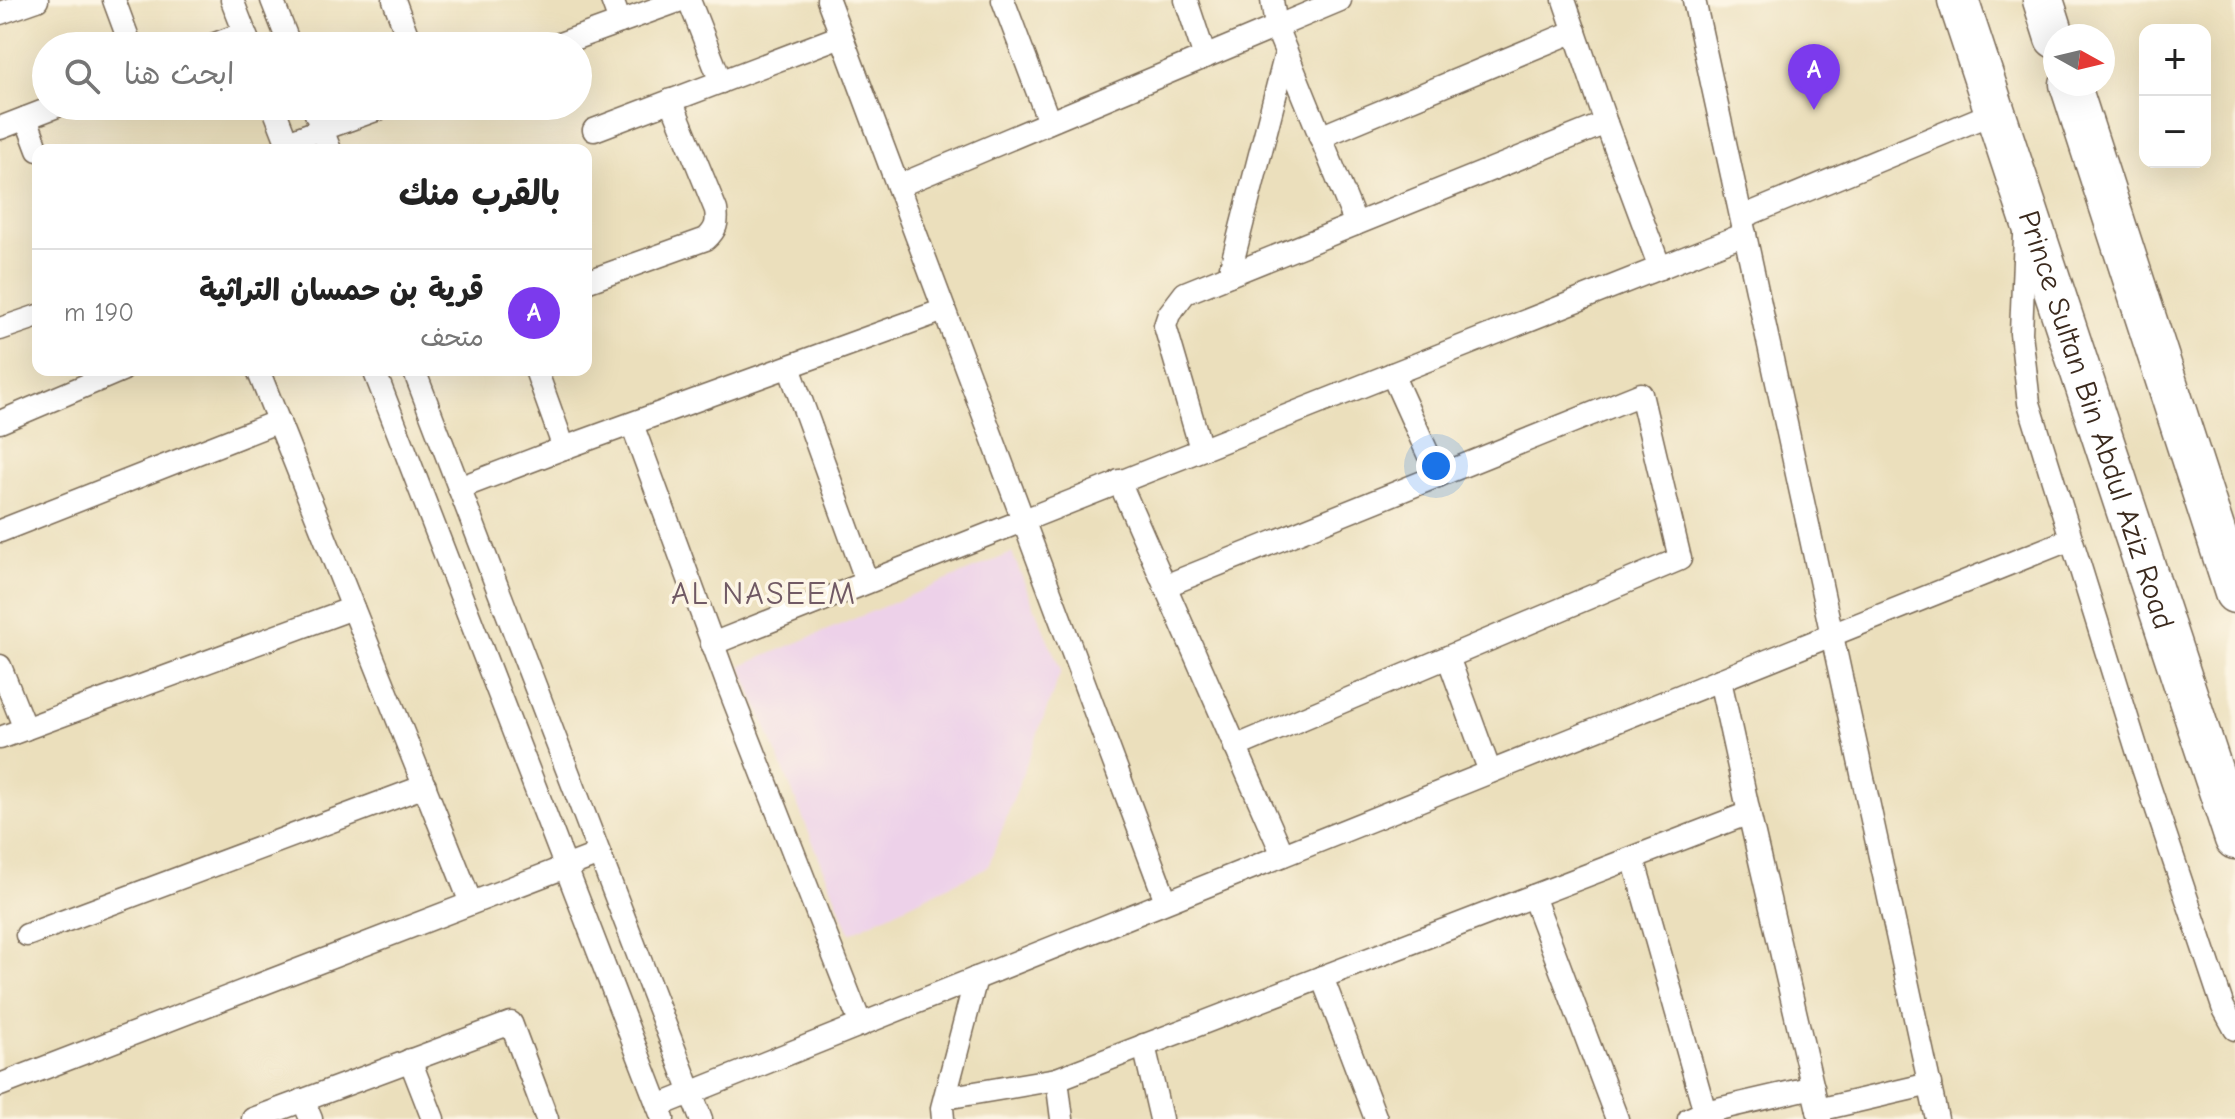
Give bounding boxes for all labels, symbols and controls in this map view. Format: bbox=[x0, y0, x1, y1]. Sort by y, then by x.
north arrow bbox=[2043, 24, 2115, 96]
map controls bbox=[2139, 24, 2211, 168]
button: + bbox=[2139, 24, 2211, 96]
search box bbox=[32, 32, 592, 120]
pin: A bbox=[1788, 44, 1840, 110]
icon: search bbox=[60, 54, 104, 98]
text: ابحث هنا bbox=[124, 57, 234, 92]
button: − bbox=[2139, 96, 2211, 168]
text: بالقرب منك bbox=[399, 174, 560, 214]
street label: Prince Sultan Bin Abdul Aziz Road bbox=[2011, 206, 2181, 634]
text: قرية بن حمسان التراثية bbox=[199, 273, 484, 308]
text: 190 m bbox=[64, 298, 134, 328]
text: A bbox=[527, 298, 541, 328]
text: متحف bbox=[420, 323, 484, 353]
your location bbox=[1416, 446, 1456, 486]
district label: AL NASEEM bbox=[671, 575, 857, 612]

